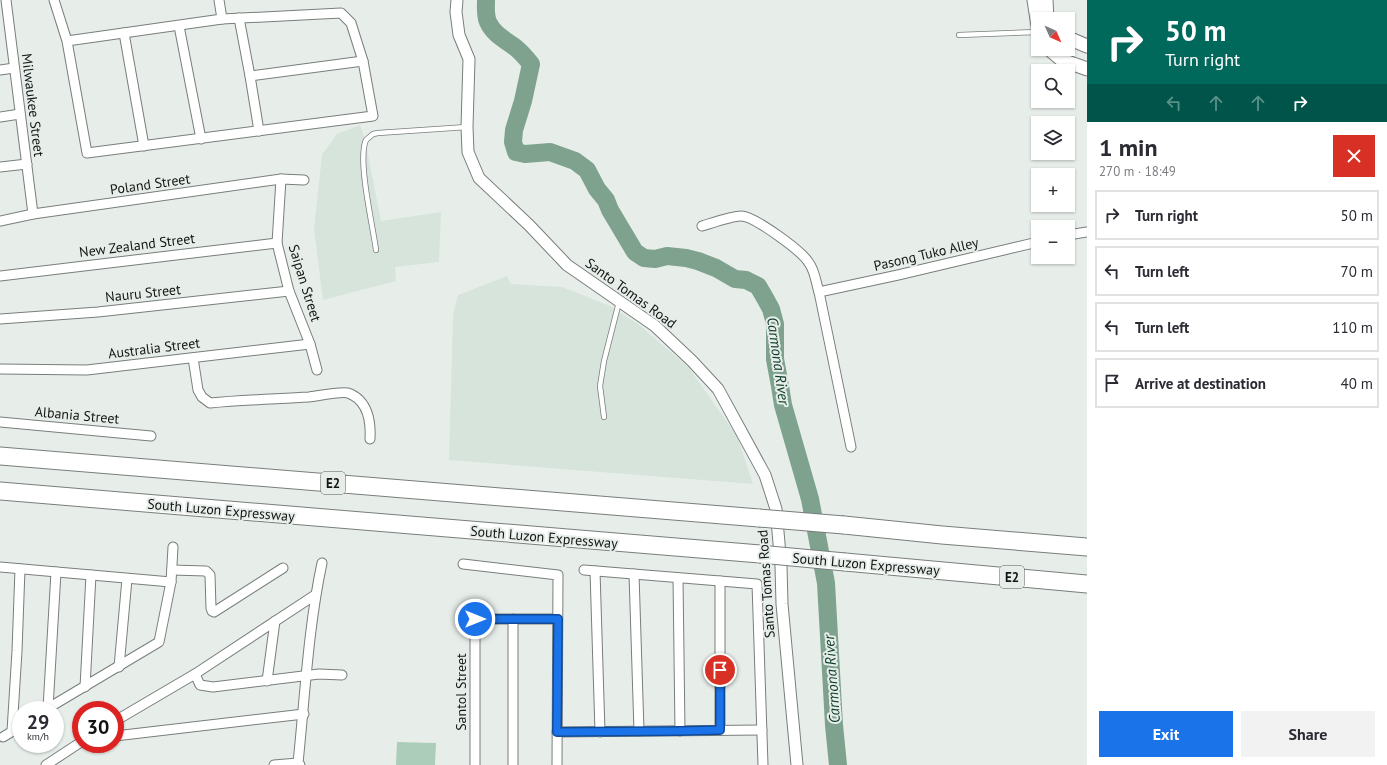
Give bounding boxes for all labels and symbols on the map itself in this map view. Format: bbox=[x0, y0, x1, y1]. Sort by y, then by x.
north arrow bbox=[1031, 12, 1075, 56]
street label: Milwaukee Street bbox=[18, 52, 48, 158]
street label: Poland Street bbox=[109, 169, 191, 199]
street label: New Zealand Street bbox=[78, 229, 196, 261]
street label: Pasong Tuko Alley bbox=[872, 233, 981, 275]
street label: Saipan Street bbox=[285, 242, 325, 324]
street label: Santo Tomas Road bbox=[582, 254, 680, 332]
street label: Nauru Street bbox=[104, 280, 182, 306]
water label: Carmona River bbox=[763, 316, 794, 407]
street label: Australia Street bbox=[107, 333, 201, 363]
street label: Albania Street bbox=[34, 402, 120, 428]
road number: E2 bbox=[321, 472, 345, 494]
street label: South Luzon Expressway bbox=[147, 495, 296, 525]
street label: South Luzon Expressway bbox=[470, 522, 619, 552]
street label: Santo Tomas Road bbox=[753, 529, 779, 639]
street label: South Luzon Expressway bbox=[792, 549, 941, 579]
road number: E2 bbox=[1000, 566, 1024, 588]
position arrow bbox=[454, 598, 496, 640]
water label: Carmona River bbox=[819, 633, 844, 724]
street label: Santol Street bbox=[452, 653, 470, 731]
pin bbox=[703, 653, 737, 687]
speed limit sign: 30 bbox=[72, 701, 124, 753]

